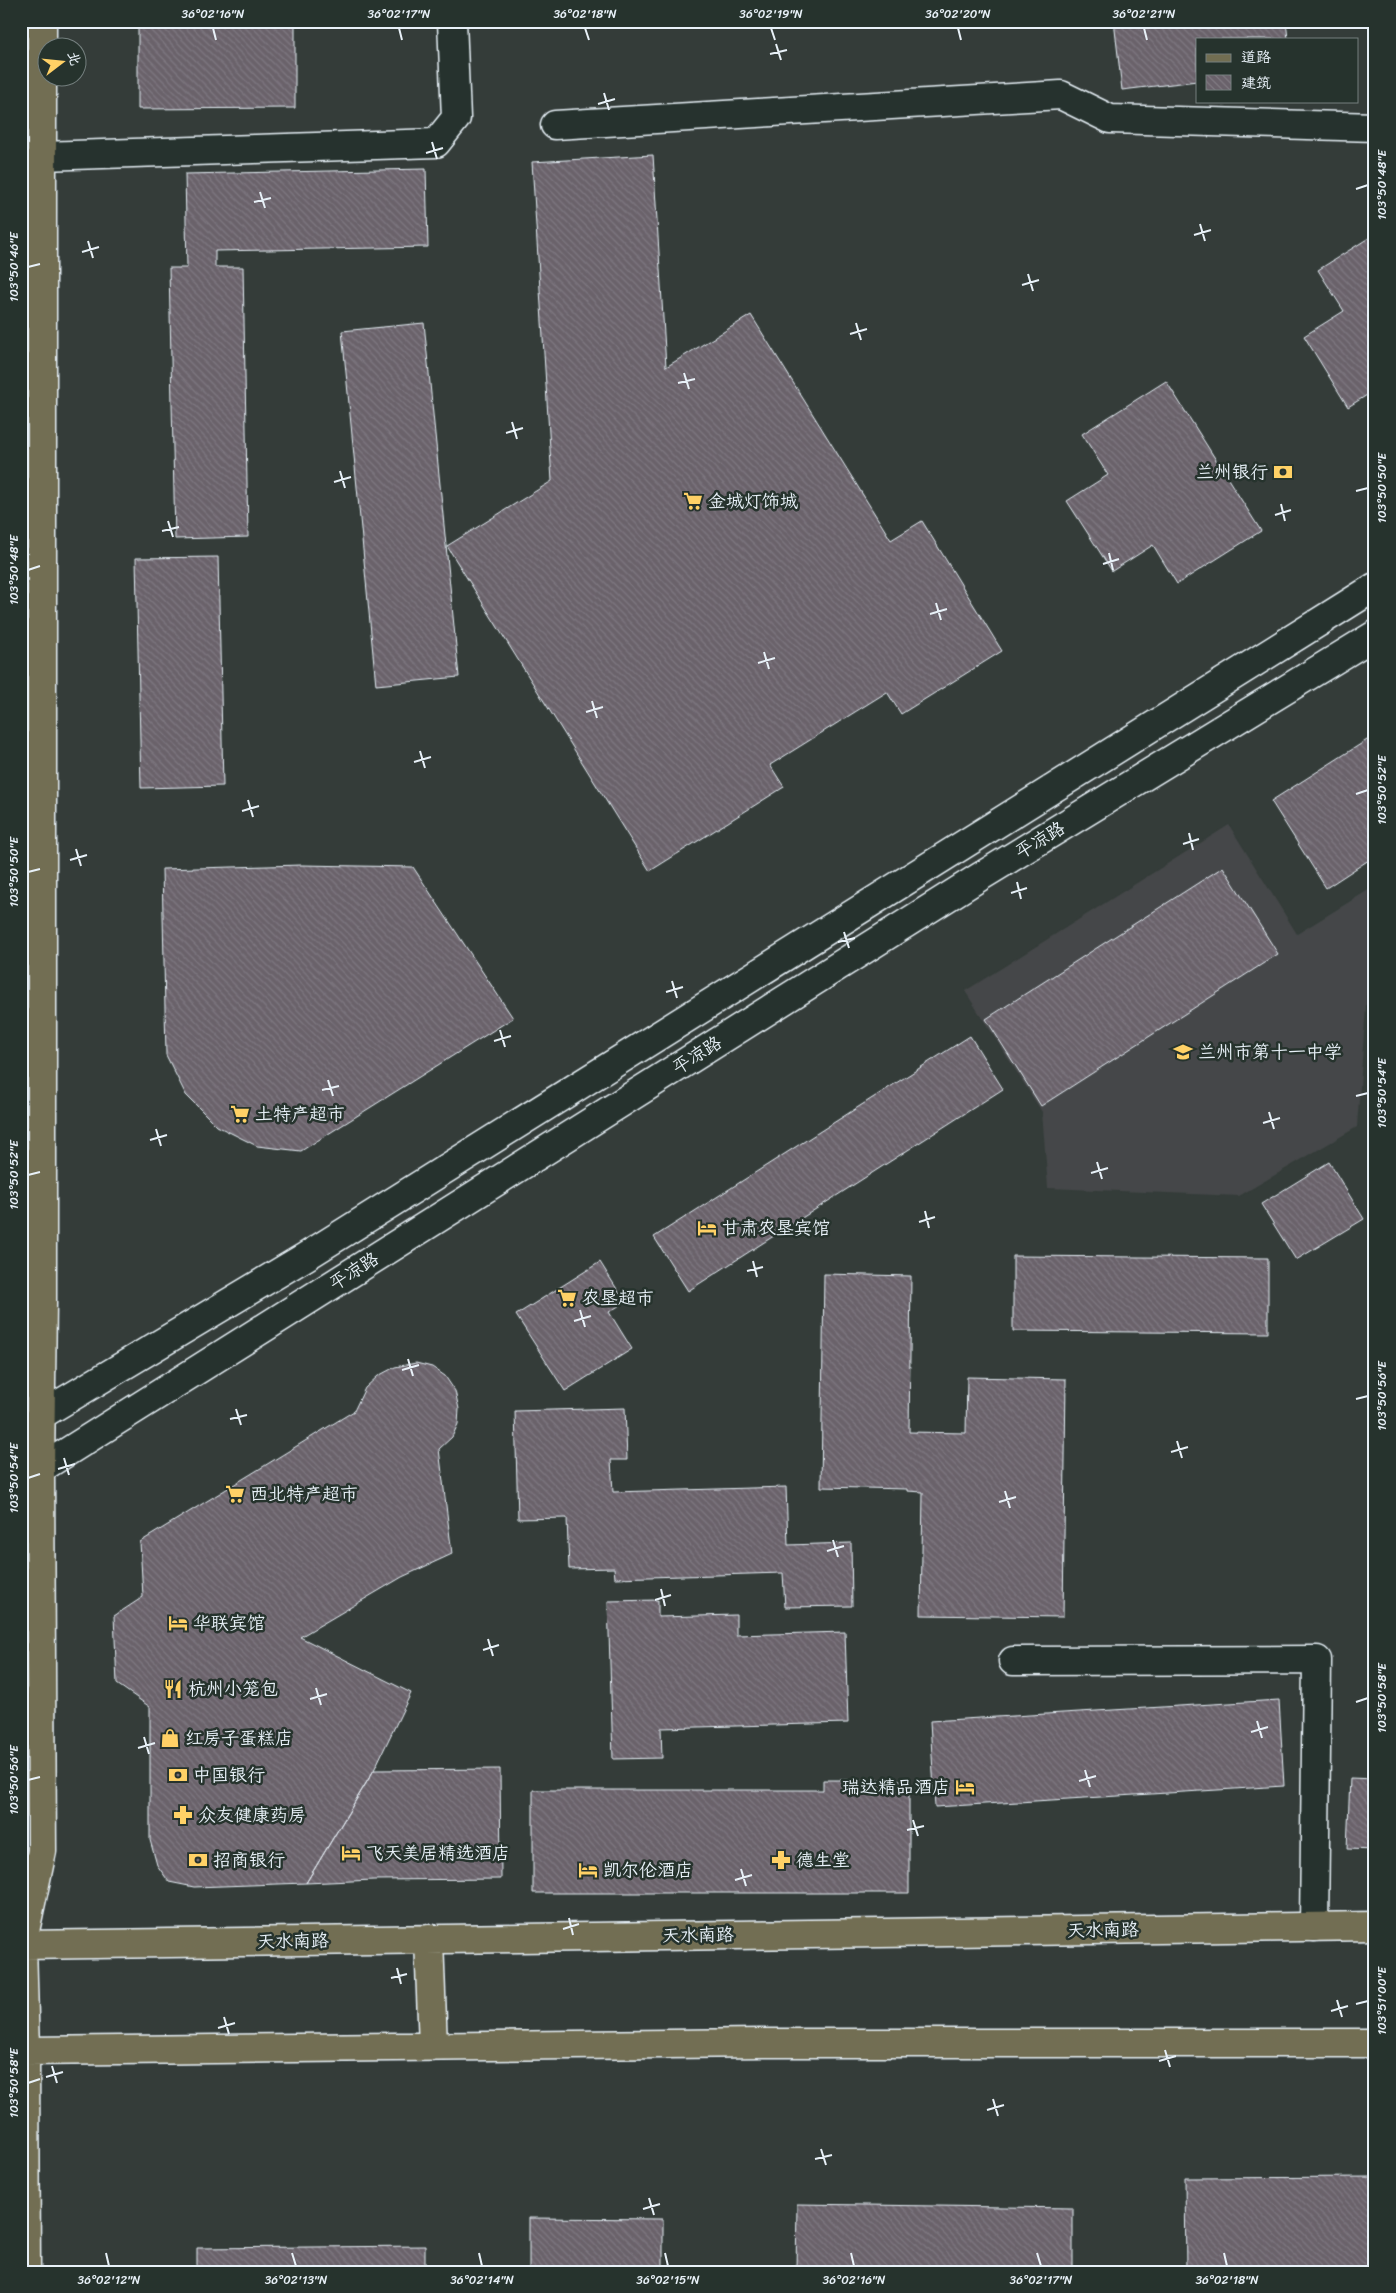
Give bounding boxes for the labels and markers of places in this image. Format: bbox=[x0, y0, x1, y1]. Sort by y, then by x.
place label: 兰州银行 bbox=[1196, 456, 1268, 488]
bank icon: 兰州银行 bbox=[1272, 461, 1294, 483]
place label: 金城灯饰城 bbox=[708, 485, 798, 517]
supermarket icon: 金城灯饰城 bbox=[682, 490, 704, 512]
place label: 兰州市第十一中学 bbox=[1198, 1036, 1342, 1068]
school or university icon: 兰州市第十一中学 bbox=[1172, 1041, 1194, 1063]
place label: 土特产超市 bbox=[255, 1098, 345, 1130]
supermarket icon: 土特产超市 bbox=[229, 1103, 251, 1125]
place label: 甘肃农垦宾馆 bbox=[722, 1212, 830, 1244]
hotel icon: 甘肃农垦宾馆 bbox=[696, 1217, 718, 1239]
place label: 农垦超市 bbox=[582, 1282, 654, 1314]
supermarket icon: 农垦超市 bbox=[556, 1287, 578, 1309]
place label: 西北特产超市 bbox=[250, 1478, 358, 1510]
supermarket icon: 西北特产超市 bbox=[224, 1483, 246, 1505]
place label: 华联宾馆 bbox=[193, 1607, 265, 1639]
hotel icon: 华联宾馆 bbox=[167, 1612, 189, 1634]
place label: 杭州小笼包 bbox=[188, 1673, 278, 1705]
restaurant icon: 杭州小笼包 bbox=[162, 1678, 184, 1700]
place label: 红房子蛋糕店 bbox=[185, 1722, 293, 1754]
shop icon: 红房子蛋糕店 bbox=[159, 1727, 181, 1749]
place label: 中国银行 bbox=[193, 1759, 265, 1791]
bank icon: 中国银行 bbox=[167, 1764, 189, 1786]
place label: 瑞达精品酒店 bbox=[842, 1771, 950, 1803]
hotel icon: 瑞达精品酒店 bbox=[954, 1776, 976, 1798]
place label: 众友健康药房 bbox=[198, 1799, 306, 1831]
pharmacy icon: 众友健康药房 bbox=[172, 1804, 194, 1826]
place label: 飞天美居精选酒店 bbox=[366, 1837, 510, 1869]
hotel icon: 飞天美居精选酒店 bbox=[340, 1842, 362, 1864]
place label: 招商银行 bbox=[213, 1844, 285, 1876]
place label: 德生堂 bbox=[796, 1844, 850, 1876]
bank icon: 招商银行 bbox=[187, 1849, 209, 1871]
pharmacy icon: 德生堂 bbox=[770, 1849, 792, 1871]
place label: 凯尔伦酒店 bbox=[603, 1854, 693, 1886]
hotel icon: 凯尔伦酒店 bbox=[577, 1859, 599, 1881]

